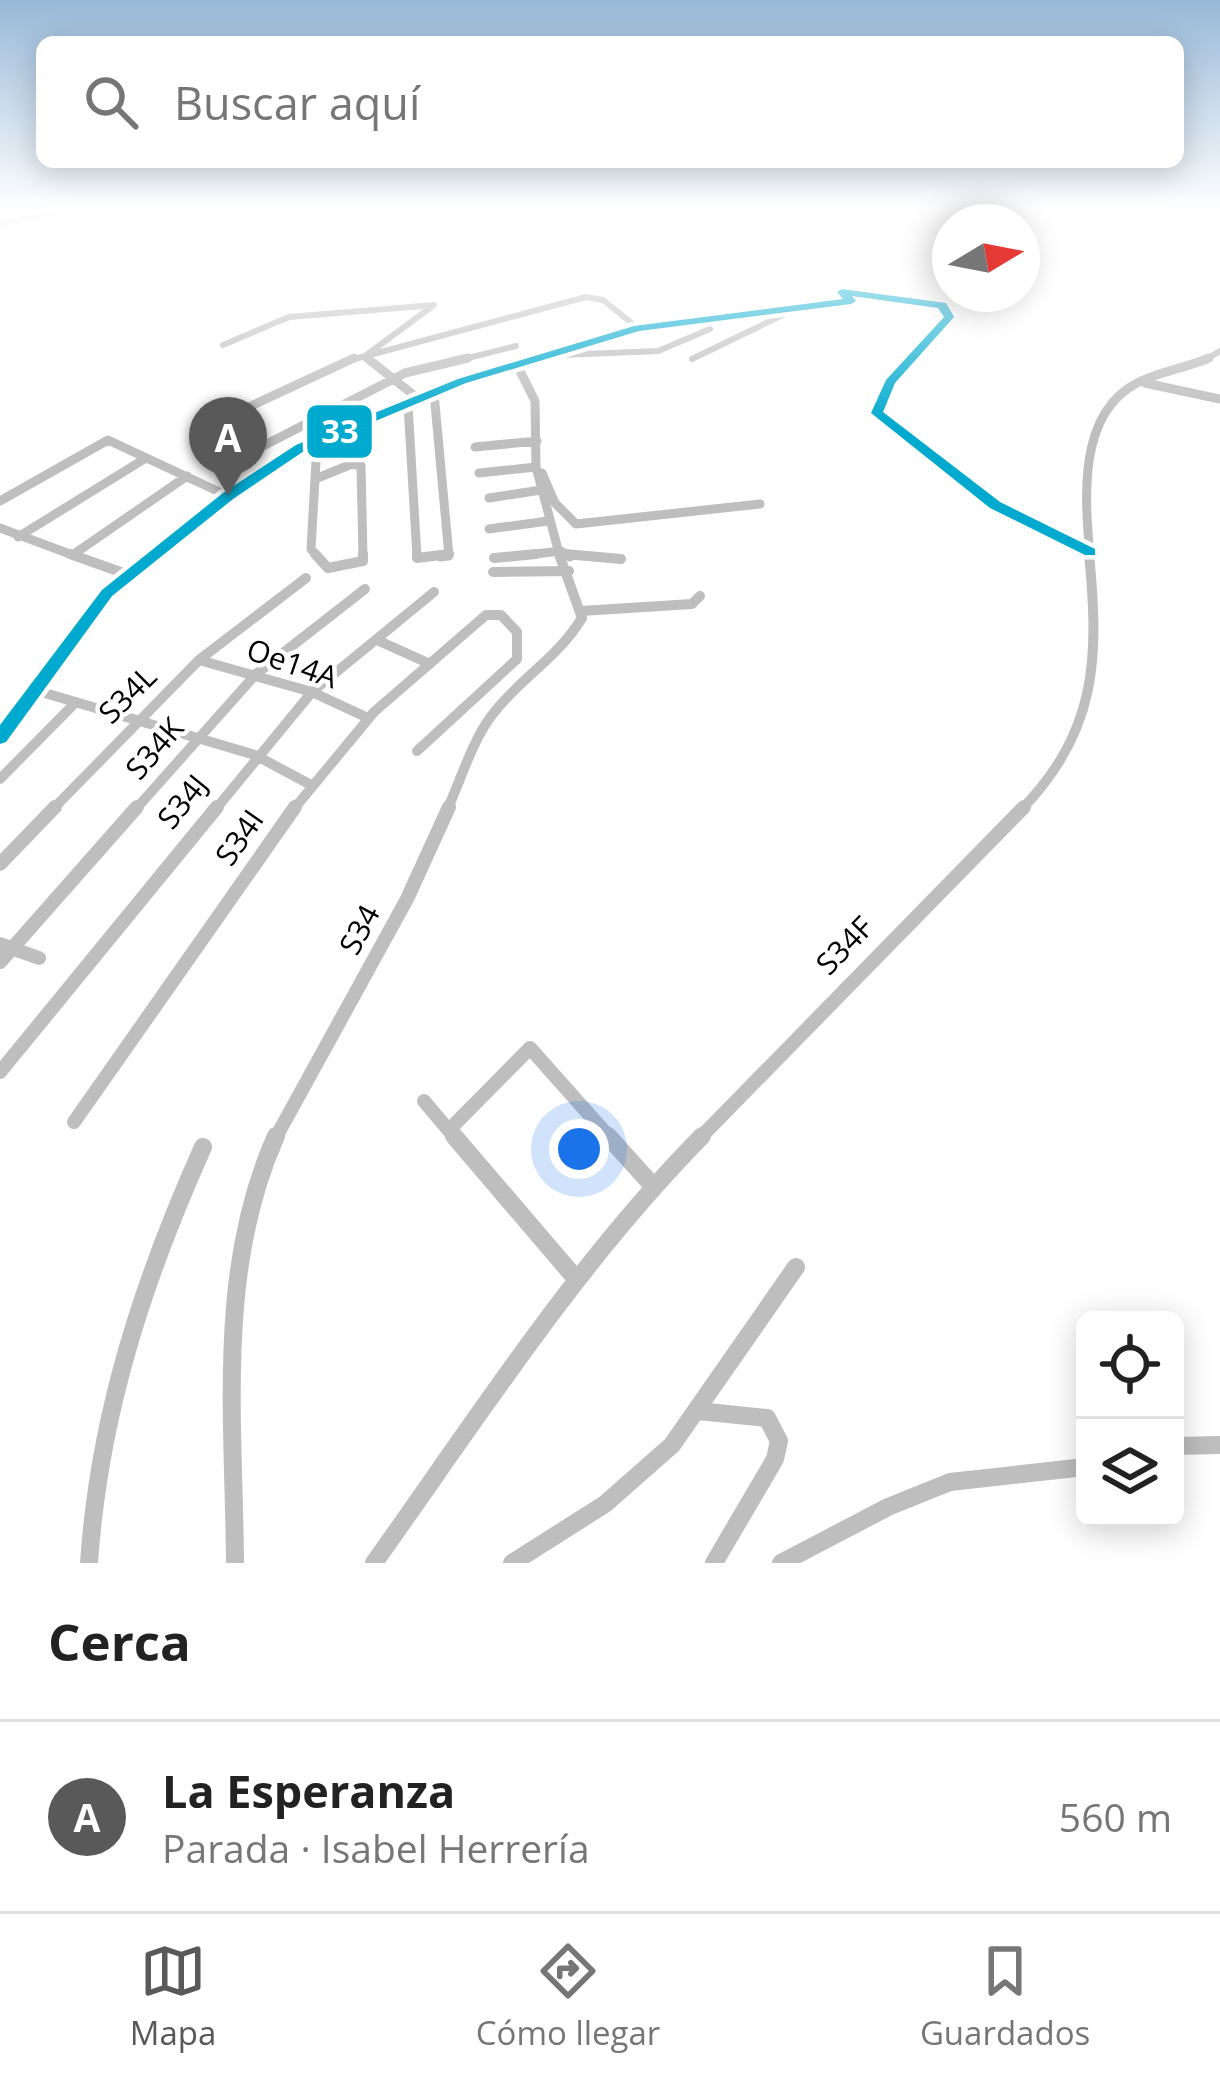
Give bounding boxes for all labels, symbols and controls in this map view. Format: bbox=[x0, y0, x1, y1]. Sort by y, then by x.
search box bbox=[36, 36, 1184, 168]
icon: search bbox=[78, 69, 144, 135]
text: Buscar aquí bbox=[174, 72, 420, 133]
north arrow bbox=[932, 204, 1040, 312]
pin: A bbox=[189, 397, 267, 496]
line badge: 33 bbox=[305, 403, 374, 460]
text: 33 bbox=[321, 408, 359, 453]
street label: Oe14A bbox=[242, 628, 343, 697]
street label: S34L bbox=[89, 656, 165, 732]
street label: S34K bbox=[116, 708, 192, 788]
street label: S34J bbox=[147, 765, 216, 837]
street label: S34I bbox=[205, 801, 273, 873]
street label: S34 bbox=[329, 897, 389, 961]
street label: S34F bbox=[806, 907, 882, 983]
your location bbox=[549, 1119, 609, 1179]
map controls bbox=[1076, 1311, 1184, 1527]
button: locate bbox=[1076, 1311, 1184, 1419]
button: layers bbox=[1076, 1419, 1184, 1527]
text: Cerca bbox=[48, 1606, 191, 1676]
text: La Esperanza bbox=[162, 1760, 455, 1821]
text: A bbox=[74, 1790, 100, 1843]
text: 560 m bbox=[1059, 1790, 1172, 1843]
text: Parada · Isabel Herrería bbox=[162, 1821, 590, 1874]
tab: Mapa bbox=[130, 1938, 216, 2055]
tab: Cómo llegar bbox=[476, 1938, 660, 2055]
tab: Guardados bbox=[920, 1938, 1090, 2055]

